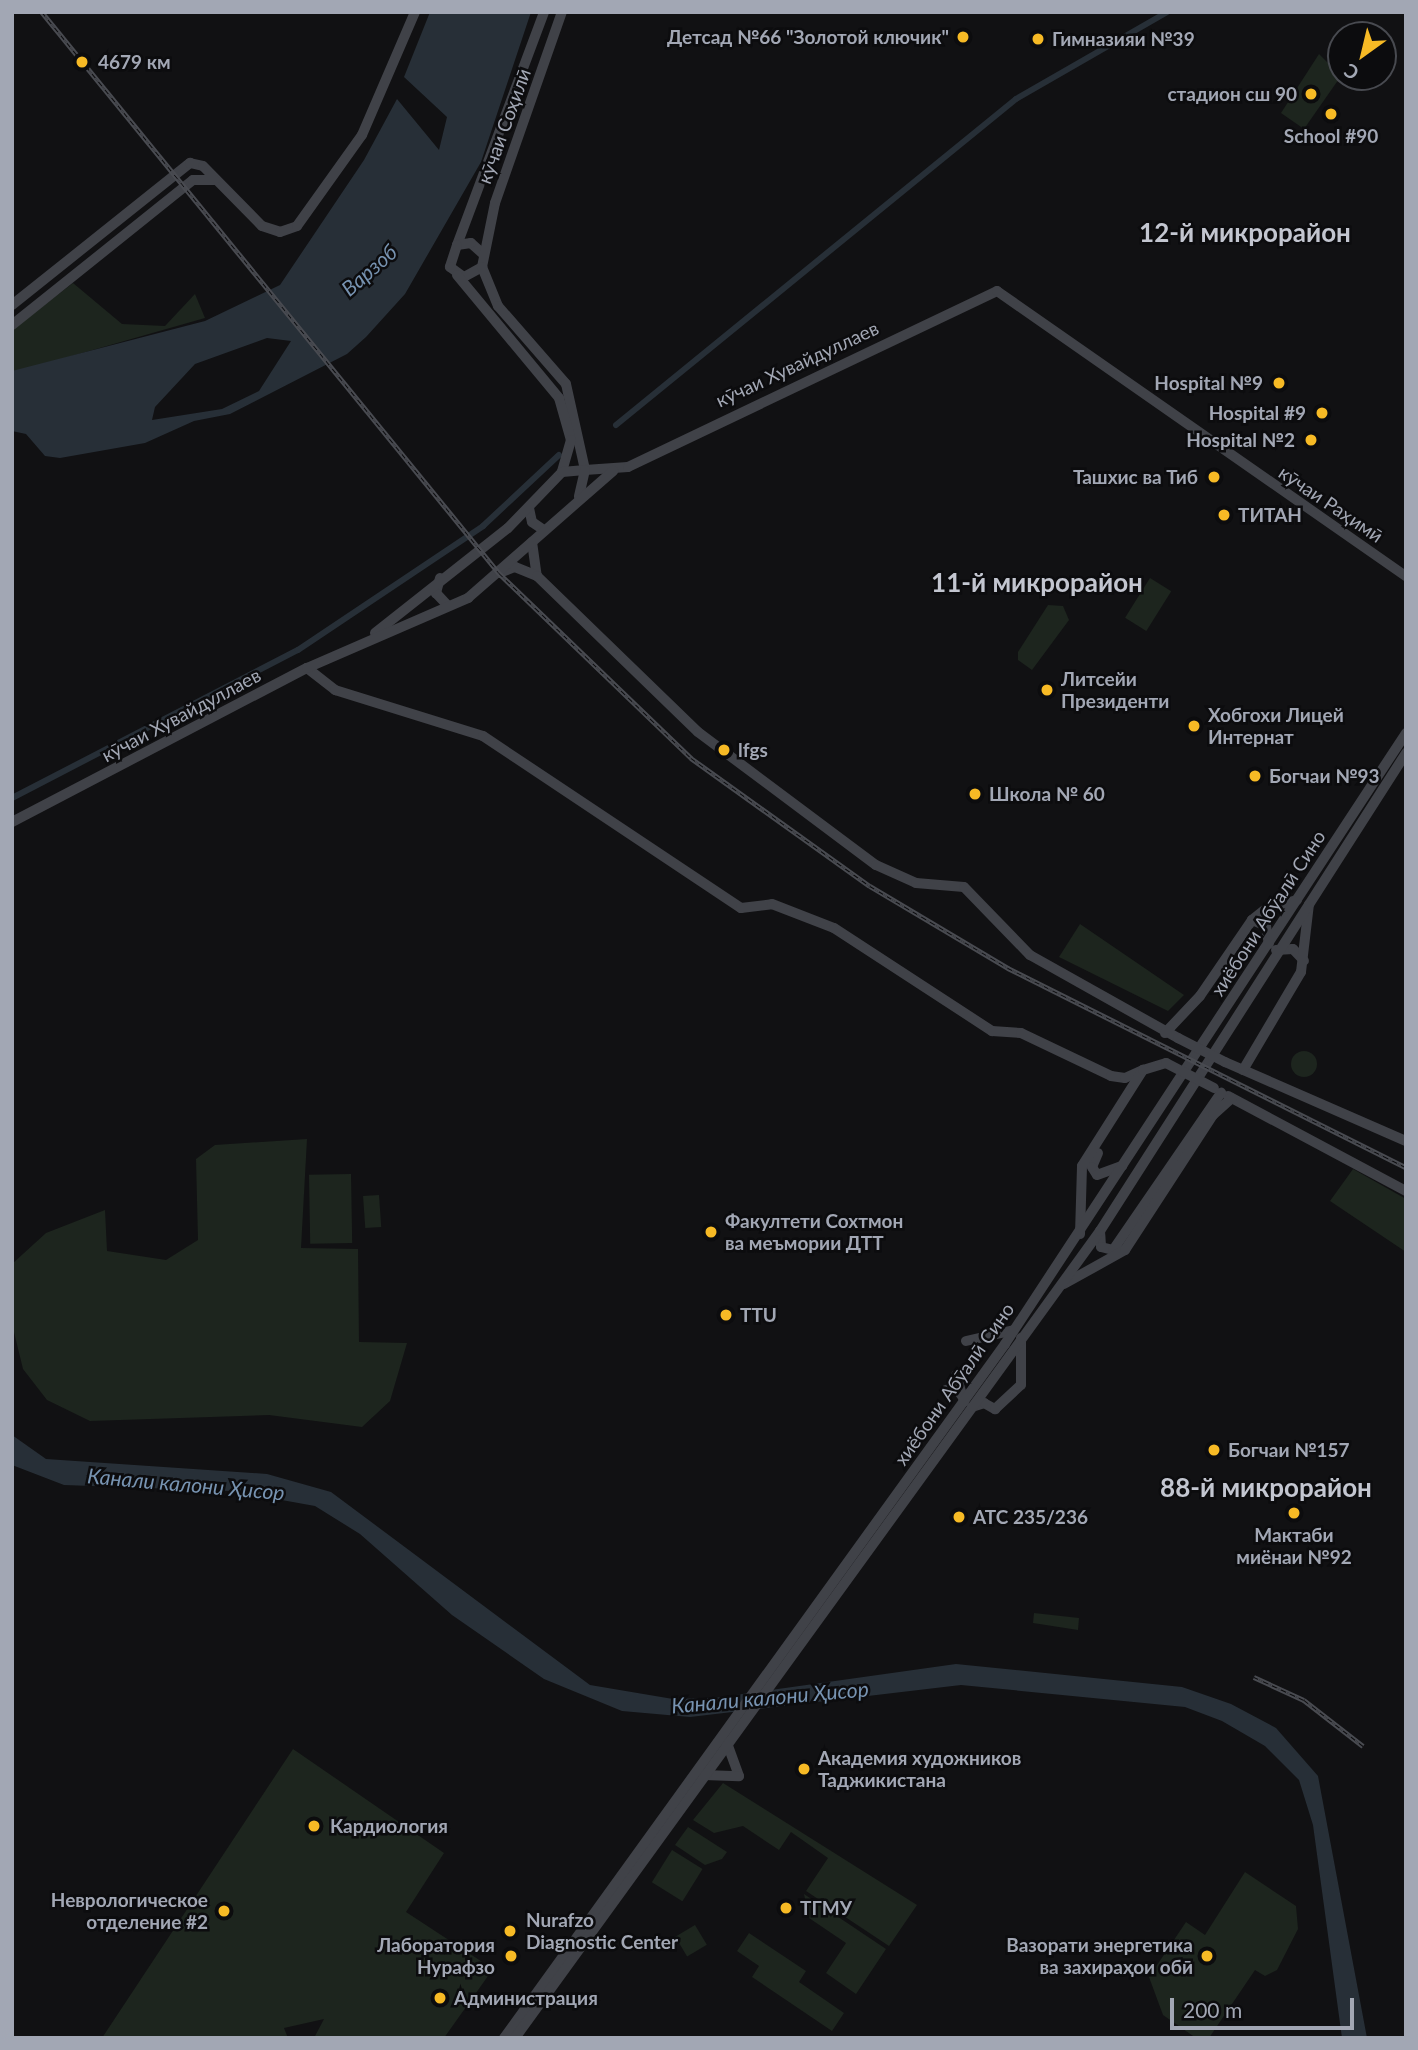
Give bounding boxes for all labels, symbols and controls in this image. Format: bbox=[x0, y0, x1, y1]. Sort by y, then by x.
north arrow bbox=[1327, 21, 1397, 91]
place label: Детсад №66 "Золотой ключик" bbox=[667, 26, 949, 48]
place label: Гимназияи №39 bbox=[1052, 28, 1195, 50]
marker: Детсад №66 "Золотой ключик" bbox=[955, 29, 971, 45]
marker: Гимназияи №39 bbox=[1030, 31, 1046, 47]
place label: 4679 км bbox=[98, 51, 171, 73]
marker: 4679 км bbox=[72, 52, 92, 72]
text: С bbox=[1339, 59, 1363, 85]
street label: кӯчаи Соҳилӣ bbox=[473, 65, 535, 187]
place label: стадион сш 90 bbox=[1167, 83, 1297, 105]
marker: стадион сш 90 bbox=[1303, 86, 1319, 102]
marker: School #90 bbox=[1323, 106, 1339, 122]
place label: School #90 bbox=[1284, 125, 1378, 147]
district label: 12-й микрорайон bbox=[1139, 217, 1351, 249]
water label: Варзоб bbox=[336, 239, 402, 301]
street label: кӯчаи Хувайдуллаев bbox=[712, 316, 882, 412]
place label: Hospital №9 bbox=[1154, 372, 1263, 394]
marker: Hospital №9 bbox=[1269, 373, 1289, 393]
place label: Hospital #9 bbox=[1209, 402, 1306, 424]
marker: Hospital #9 bbox=[1312, 403, 1332, 423]
place label: Hospital №2 bbox=[1186, 429, 1295, 451]
marker: Hospital №2 bbox=[1301, 430, 1321, 450]
street label: кӯчаи Раҳимӣ bbox=[1275, 461, 1387, 547]
place label: Ташхис ва Тиб bbox=[1073, 466, 1198, 488]
marker: Ташхис ва Тиб bbox=[1204, 467, 1224, 487]
place label: ТИТАН bbox=[1238, 504, 1302, 526]
marker: ТИТАН bbox=[1216, 507, 1232, 523]
district label: 11-й микрорайон bbox=[931, 567, 1143, 599]
street label: кӯчаи Хувайдуллаев bbox=[97, 663, 265, 767]
place label: Литсейи Президенти bbox=[1061, 668, 1169, 712]
marker: Литсейи Президенти bbox=[1039, 682, 1055, 698]
place label: Хобгохи Лицей Интернат bbox=[1208, 704, 1344, 748]
marker: Хобгохи Лицей Интернат bbox=[1186, 718, 1202, 734]
place label: lfgs bbox=[738, 739, 768, 761]
marker: lfgs bbox=[716, 742, 732, 758]
place label: Богчаи №93 bbox=[1269, 765, 1380, 787]
marker: Богчаи №93 bbox=[1247, 768, 1263, 784]
place label: Школа № 60 bbox=[989, 783, 1105, 805]
marker: Школа № 60 bbox=[967, 786, 983, 802]
street label: хиёбони Абӯалӣ Сино bbox=[1206, 826, 1330, 1000]
place label: Факултети Сохтмон ва меъмории ДТТ bbox=[725, 1210, 903, 1254]
marker: Факултети Сохтмон ва меъмории ДТТ bbox=[703, 1224, 719, 1240]
street label: хиёбони Абӯалӣ Сино bbox=[889, 1298, 1019, 1470]
place label: TTU bbox=[740, 1304, 777, 1326]
marker: TTU bbox=[718, 1307, 734, 1323]
place label: Богчаи №157 bbox=[1228, 1439, 1350, 1461]
marker: Богчаи №157 bbox=[1206, 1442, 1222, 1458]
water label: Канали калони Ҳисор bbox=[86, 1463, 286, 1505]
district label: 88-й микрорайон bbox=[1160, 1472, 1372, 1504]
marker: Мактаби миёнаи №92 bbox=[1286, 1505, 1302, 1521]
place label: АТС 235/236 bbox=[973, 1506, 1088, 1528]
marker: АТС 235/236 bbox=[951, 1509, 967, 1525]
place label: Мактаби миёнаи №92 bbox=[1236, 1524, 1352, 1568]
water label: Канали калони Ҳисор bbox=[670, 1676, 870, 1718]
place label: Академия художников Таджикистана bbox=[818, 1747, 1021, 1791]
marker: Академия художников Таджикистана bbox=[796, 1761, 812, 1777]
place label: Кардиология bbox=[330, 1815, 448, 1837]
marker: Кардиология bbox=[304, 1816, 324, 1836]
place label: Неврологическое отделение #2 bbox=[51, 1889, 208, 1933]
place label: ТГМУ bbox=[800, 1897, 852, 1919]
marker: ТГМУ bbox=[778, 1900, 794, 1916]
marker: Неврологическое отделение #2 bbox=[214, 1901, 234, 1921]
place label: Nurafzo Diagnostic Center bbox=[526, 1909, 678, 1953]
marker: Nurafzo Diagnostic Center bbox=[500, 1921, 520, 1941]
place label: Лаборатория Нурафзо bbox=[377, 1934, 495, 1978]
place label: Вазорати энергетика ва захираҳои обӣ bbox=[1006, 1934, 1193, 1978]
marker: Лаборатория Нурафзо bbox=[501, 1946, 521, 1966]
marker: Вазорати энергетика ва захираҳои обӣ bbox=[1199, 1948, 1215, 1964]
scale bar bbox=[1173, 1983, 1357, 2027]
place label: Администрация bbox=[454, 1987, 598, 2009]
marker: Администрация bbox=[432, 1990, 448, 2006]
text: 200 m bbox=[1183, 1997, 1242, 2022]

